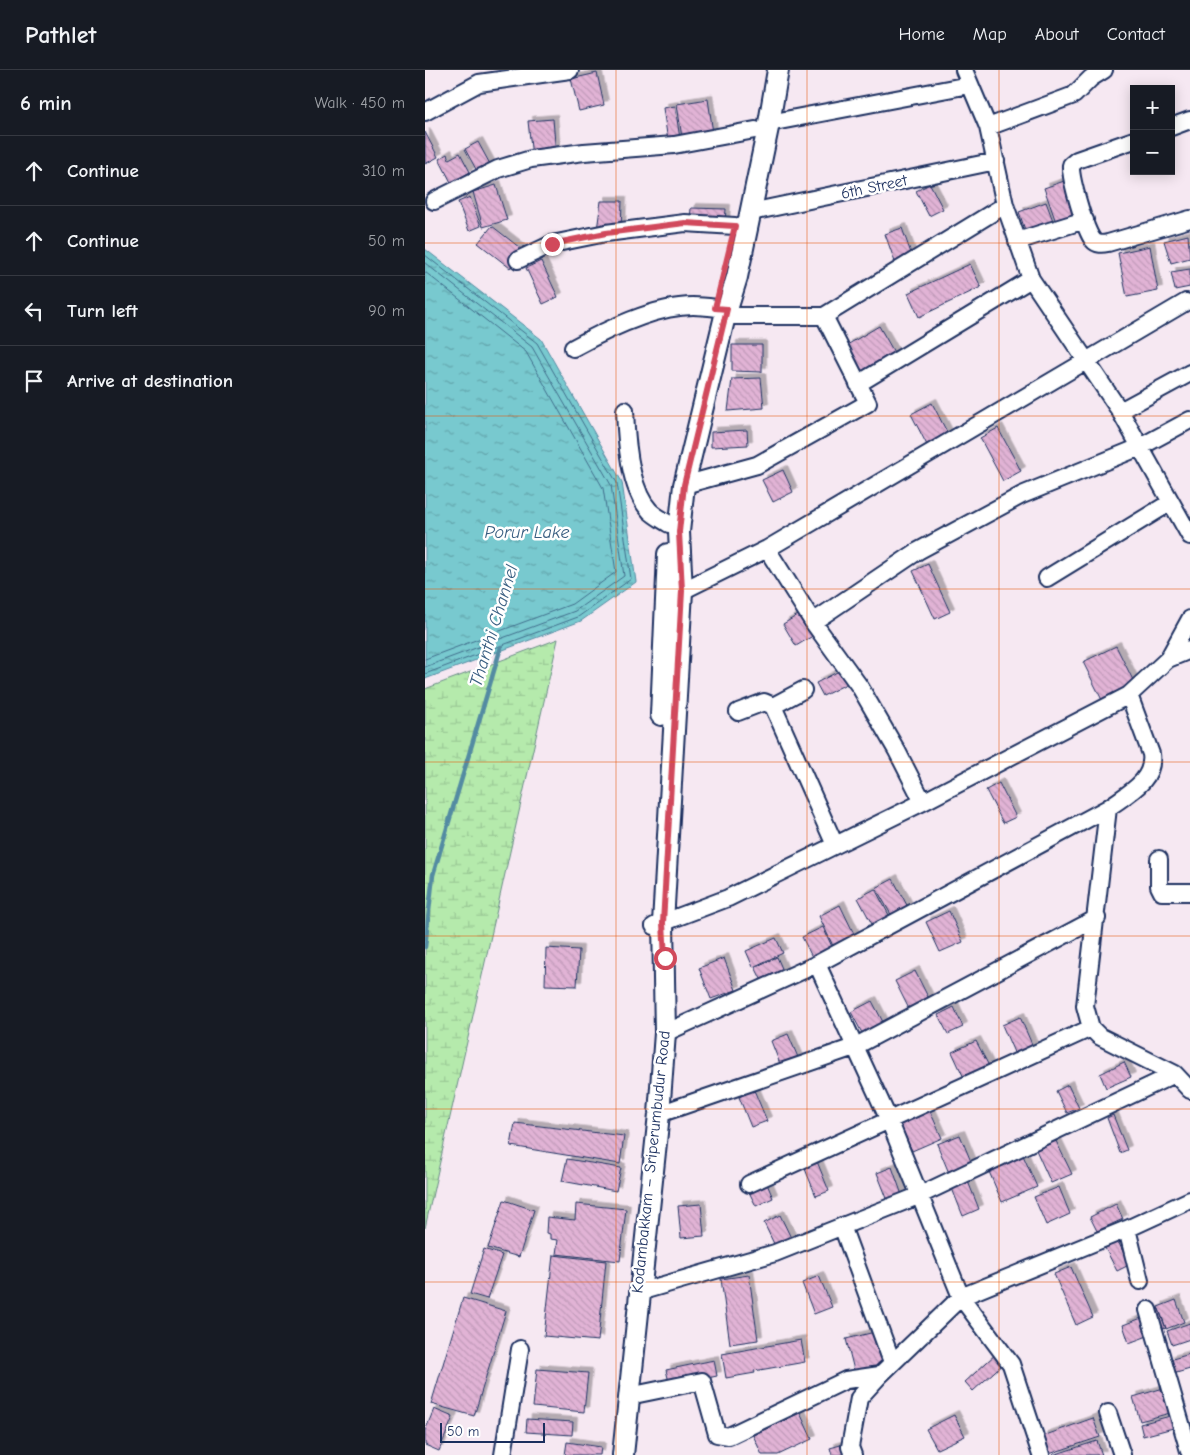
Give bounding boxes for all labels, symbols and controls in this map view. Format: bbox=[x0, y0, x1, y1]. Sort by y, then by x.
text: Pathlet bbox=[25, 21, 96, 49]
text: Home bbox=[898, 24, 945, 45]
text: Map bbox=[973, 24, 1007, 45]
text: About bbox=[1035, 24, 1079, 45]
text: Contact bbox=[1107, 24, 1165, 45]
map controls bbox=[1130, 85, 1175, 175]
button: + bbox=[1130, 85, 1175, 130]
text: 6 min bbox=[20, 91, 72, 115]
text: Walk · 450 m bbox=[314, 94, 405, 112]
button: − bbox=[1130, 130, 1175, 175]
icon: ahead bbox=[20, 157, 48, 185]
text: Continue bbox=[67, 160, 139, 182]
text: 310 m bbox=[362, 162, 405, 180]
street label: 6th Street bbox=[839, 171, 909, 203]
icon: ahead bbox=[20, 227, 48, 255]
text: Continue bbox=[67, 230, 139, 252]
text: 50 m bbox=[368, 232, 405, 250]
route end bbox=[541, 233, 564, 256]
icon: left bbox=[20, 297, 48, 325]
text: Turn left bbox=[67, 300, 138, 322]
text: 90 m bbox=[368, 302, 405, 320]
icon: arrive bbox=[20, 367, 48, 395]
text: Arrive at destination bbox=[67, 370, 233, 392]
water label: Porur Lake bbox=[484, 522, 570, 543]
water label: Thanthi Channel bbox=[465, 561, 523, 690]
route start bbox=[654, 947, 677, 970]
street label: Kodambakkam – Sriperumbudur Road bbox=[628, 1030, 674, 1294]
scale bar bbox=[440, 1420, 545, 1443]
text: 50 m bbox=[447, 1423, 479, 1440]

